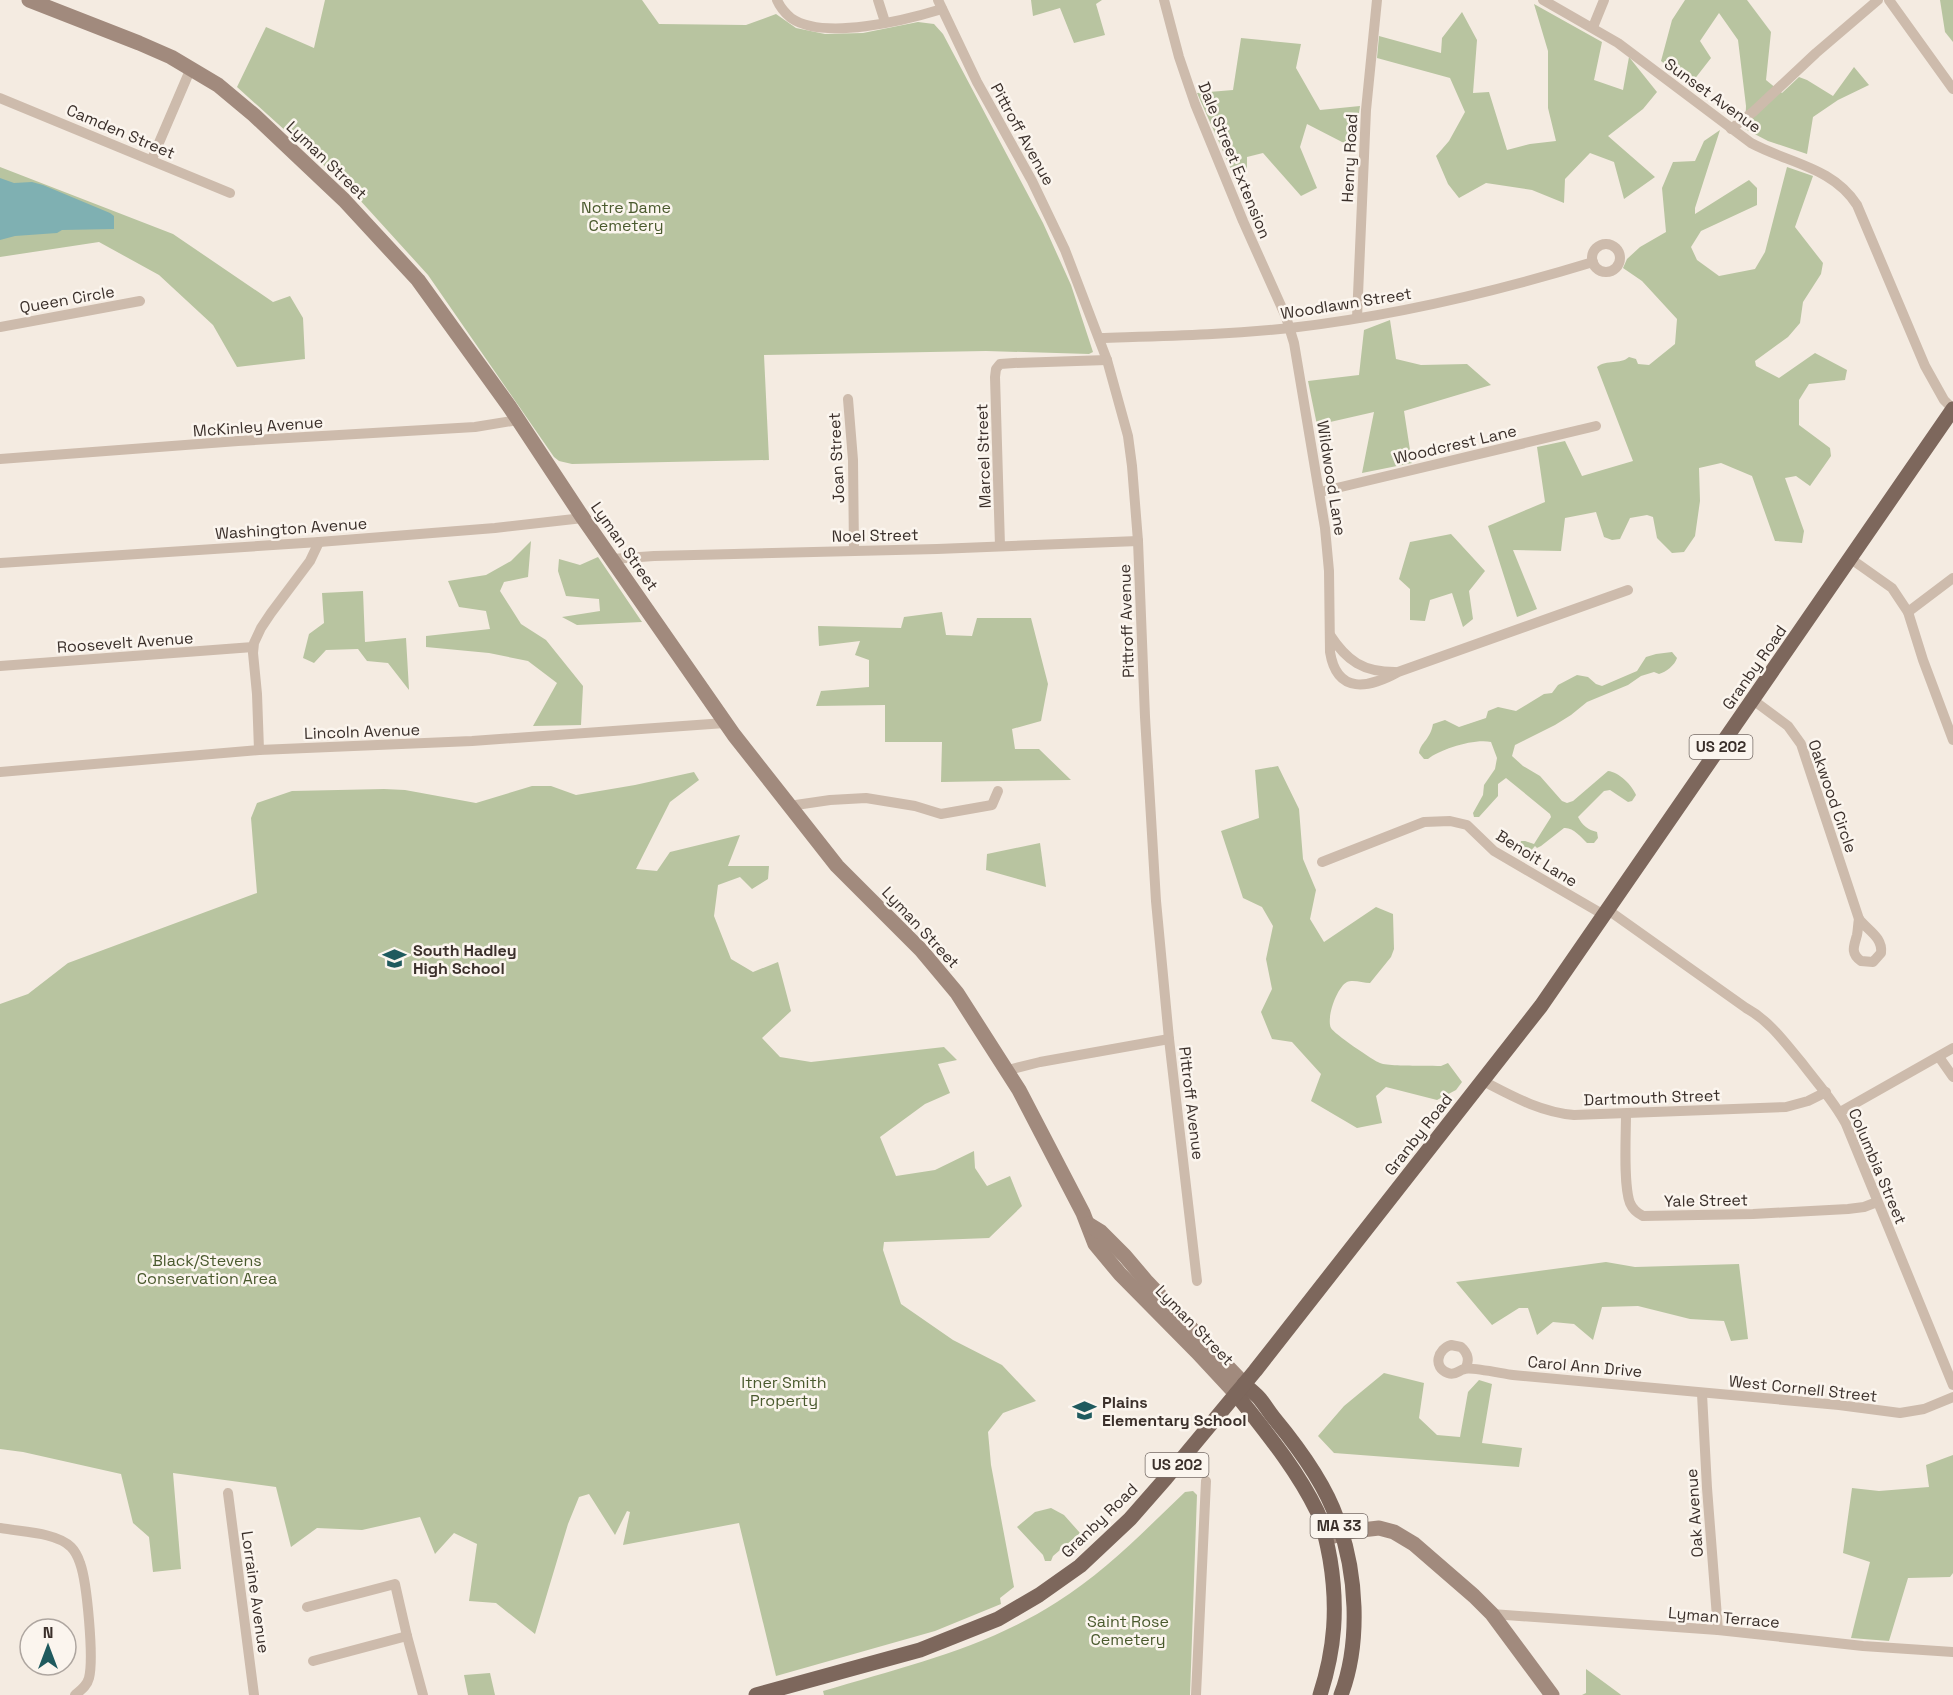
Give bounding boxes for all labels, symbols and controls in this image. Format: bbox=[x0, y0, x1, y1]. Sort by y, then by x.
street label: Sunset Avenue bbox=[1660, 53, 1765, 138]
street label: Pittroff Avenue bbox=[986, 79, 1059, 189]
street label: Dale Street Extension bbox=[1193, 79, 1276, 242]
street label: Camden Street bbox=[63, 99, 178, 164]
street label: Henry Road bbox=[1337, 113, 1362, 203]
street label: Lyman Street bbox=[282, 117, 371, 204]
park label: Notre Dame Cemetery bbox=[581, 197, 671, 236]
street label: Queen Circle bbox=[18, 281, 116, 318]
street label: Woodlawn Street bbox=[1279, 283, 1413, 324]
street label: Marcel Street bbox=[971, 403, 996, 509]
street label: McKinley Avenue bbox=[192, 411, 324, 442]
street label: Joan Street bbox=[824, 412, 849, 504]
street label: Wildwood Lane bbox=[1312, 419, 1351, 537]
street label: Woodcrest Lane bbox=[1392, 420, 1519, 469]
street label: Lyman Street bbox=[586, 498, 663, 595]
street label: Washington Avenue bbox=[214, 513, 368, 544]
street label: Noel Street bbox=[831, 524, 919, 547]
street label: Pittroff Avenue bbox=[1114, 564, 1139, 678]
street label: Granby Road bbox=[1717, 621, 1791, 714]
street label: Roosevelt Avenue bbox=[56, 627, 194, 658]
street label: Lincoln Avenue bbox=[304, 719, 420, 744]
road number: US 202 bbox=[1690, 735, 1752, 759]
street label: Oakwood Circle bbox=[1803, 737, 1862, 855]
street label: Benoit Lane bbox=[1492, 825, 1581, 892]
street label: Lyman Street bbox=[877, 882, 964, 973]
place label: South Hadley High School bbox=[413, 940, 517, 979]
school or university icon: South Hadley High School bbox=[382, 946, 408, 972]
street label: Pittroff Avenue bbox=[1174, 1045, 1209, 1161]
street label: Dartmouth Street bbox=[1583, 1085, 1721, 1110]
street label: Granby Road bbox=[1380, 1089, 1457, 1180]
street label: Columbia Street bbox=[1844, 1105, 1911, 1227]
street label: Yale Street bbox=[1664, 1189, 1748, 1212]
park label: Black/Stevens Conservation Area bbox=[137, 1250, 277, 1289]
street label: Lyman Street bbox=[1151, 1281, 1238, 1370]
street label: Carol Ann Drive bbox=[1527, 1351, 1643, 1382]
street label: West Cornell Street bbox=[1728, 1370, 1878, 1407]
park label: Itner Smith Property bbox=[741, 1372, 827, 1411]
place label: Plains Elementary School bbox=[1102, 1392, 1246, 1431]
school or university icon: Plains Elementary School bbox=[1071, 1398, 1097, 1424]
road number: US 202 bbox=[1146, 1453, 1208, 1477]
street label: Oak Avenue bbox=[1681, 1468, 1708, 1558]
street label: Granby Road bbox=[1057, 1478, 1142, 1562]
road number: MA 33 bbox=[1310, 1514, 1368, 1538]
street label: Lorraine Avenue bbox=[237, 1530, 274, 1655]
street label: Lyman Terrace bbox=[1667, 1602, 1781, 1633]
park label: Saint Rose Cemetery bbox=[1087, 1611, 1169, 1650]
north arrow bbox=[18, 1617, 78, 1677]
text: N bbox=[43, 1622, 53, 1643]

